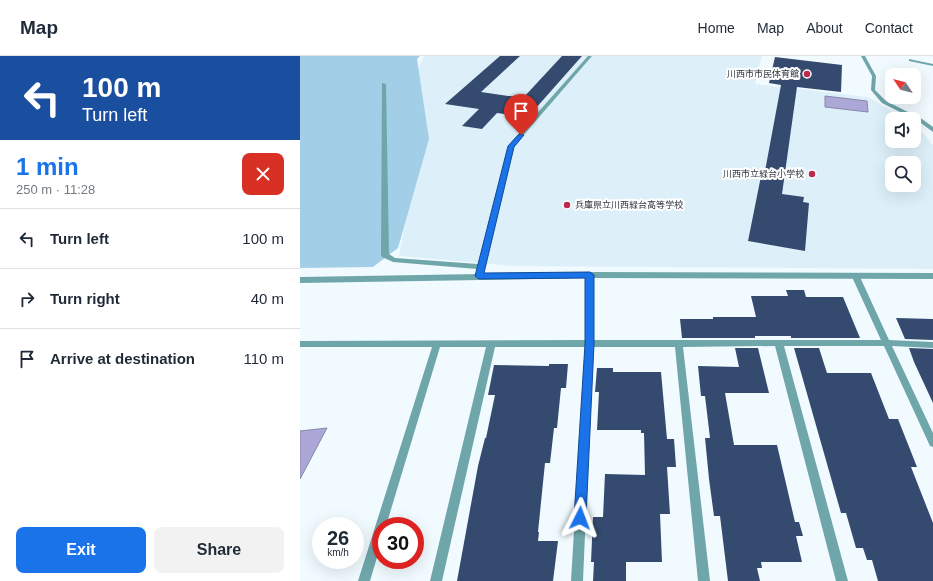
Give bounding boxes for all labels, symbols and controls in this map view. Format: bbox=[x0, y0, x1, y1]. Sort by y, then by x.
text: Map bbox=[20, 17, 58, 38]
text: Home bbox=[698, 20, 735, 36]
text: Map bbox=[757, 20, 784, 36]
text: About bbox=[806, 20, 843, 36]
text: Contact bbox=[865, 20, 913, 36]
north arrow bbox=[885, 68, 921, 104]
map controls bbox=[885, 68, 921, 192]
place label: 川西市市民体育館 bbox=[727, 69, 799, 79]
marker: 川西市市民体育館 bbox=[802, 69, 812, 79]
icon: left bbox=[16, 72, 68, 124]
text: 100 m bbox=[82, 72, 161, 103]
pin bbox=[504, 94, 538, 135]
icon: arrive bbox=[510, 100, 532, 122]
text: Turn left bbox=[82, 105, 147, 125]
button: sound bbox=[885, 112, 921, 148]
text: 1 min bbox=[16, 153, 79, 180]
button: close bbox=[242, 153, 284, 195]
button: search bbox=[885, 156, 921, 192]
place label: 川西市立緑台小学校 bbox=[723, 169, 804, 179]
marker: 川西市立緑台小学校 bbox=[807, 169, 817, 179]
text: 250 m · 11:28 bbox=[16, 182, 95, 197]
marker: 兵庫県立川西緑台高等学校 bbox=[562, 200, 572, 210]
place label: 兵庫県立川西緑台高等学校 bbox=[575, 200, 683, 210]
icon: left bbox=[16, 228, 38, 250]
text: Turn left bbox=[50, 230, 109, 247]
text: 100 m bbox=[242, 230, 284, 247]
icon: right bbox=[16, 288, 38, 310]
text: Turn right bbox=[50, 290, 120, 307]
text: 40 m bbox=[251, 290, 284, 307]
icon: arrive bbox=[16, 348, 38, 370]
text: Arrive at destination bbox=[50, 350, 195, 367]
text: 110 m bbox=[243, 350, 284, 367]
position arrow bbox=[559, 497, 601, 539]
speed limit sign: 30 bbox=[372, 517, 424, 569]
button: Exit bbox=[16, 527, 146, 573]
button: Share bbox=[154, 527, 284, 573]
text: 26 bbox=[327, 527, 349, 549]
text: km/h bbox=[327, 547, 349, 558]

